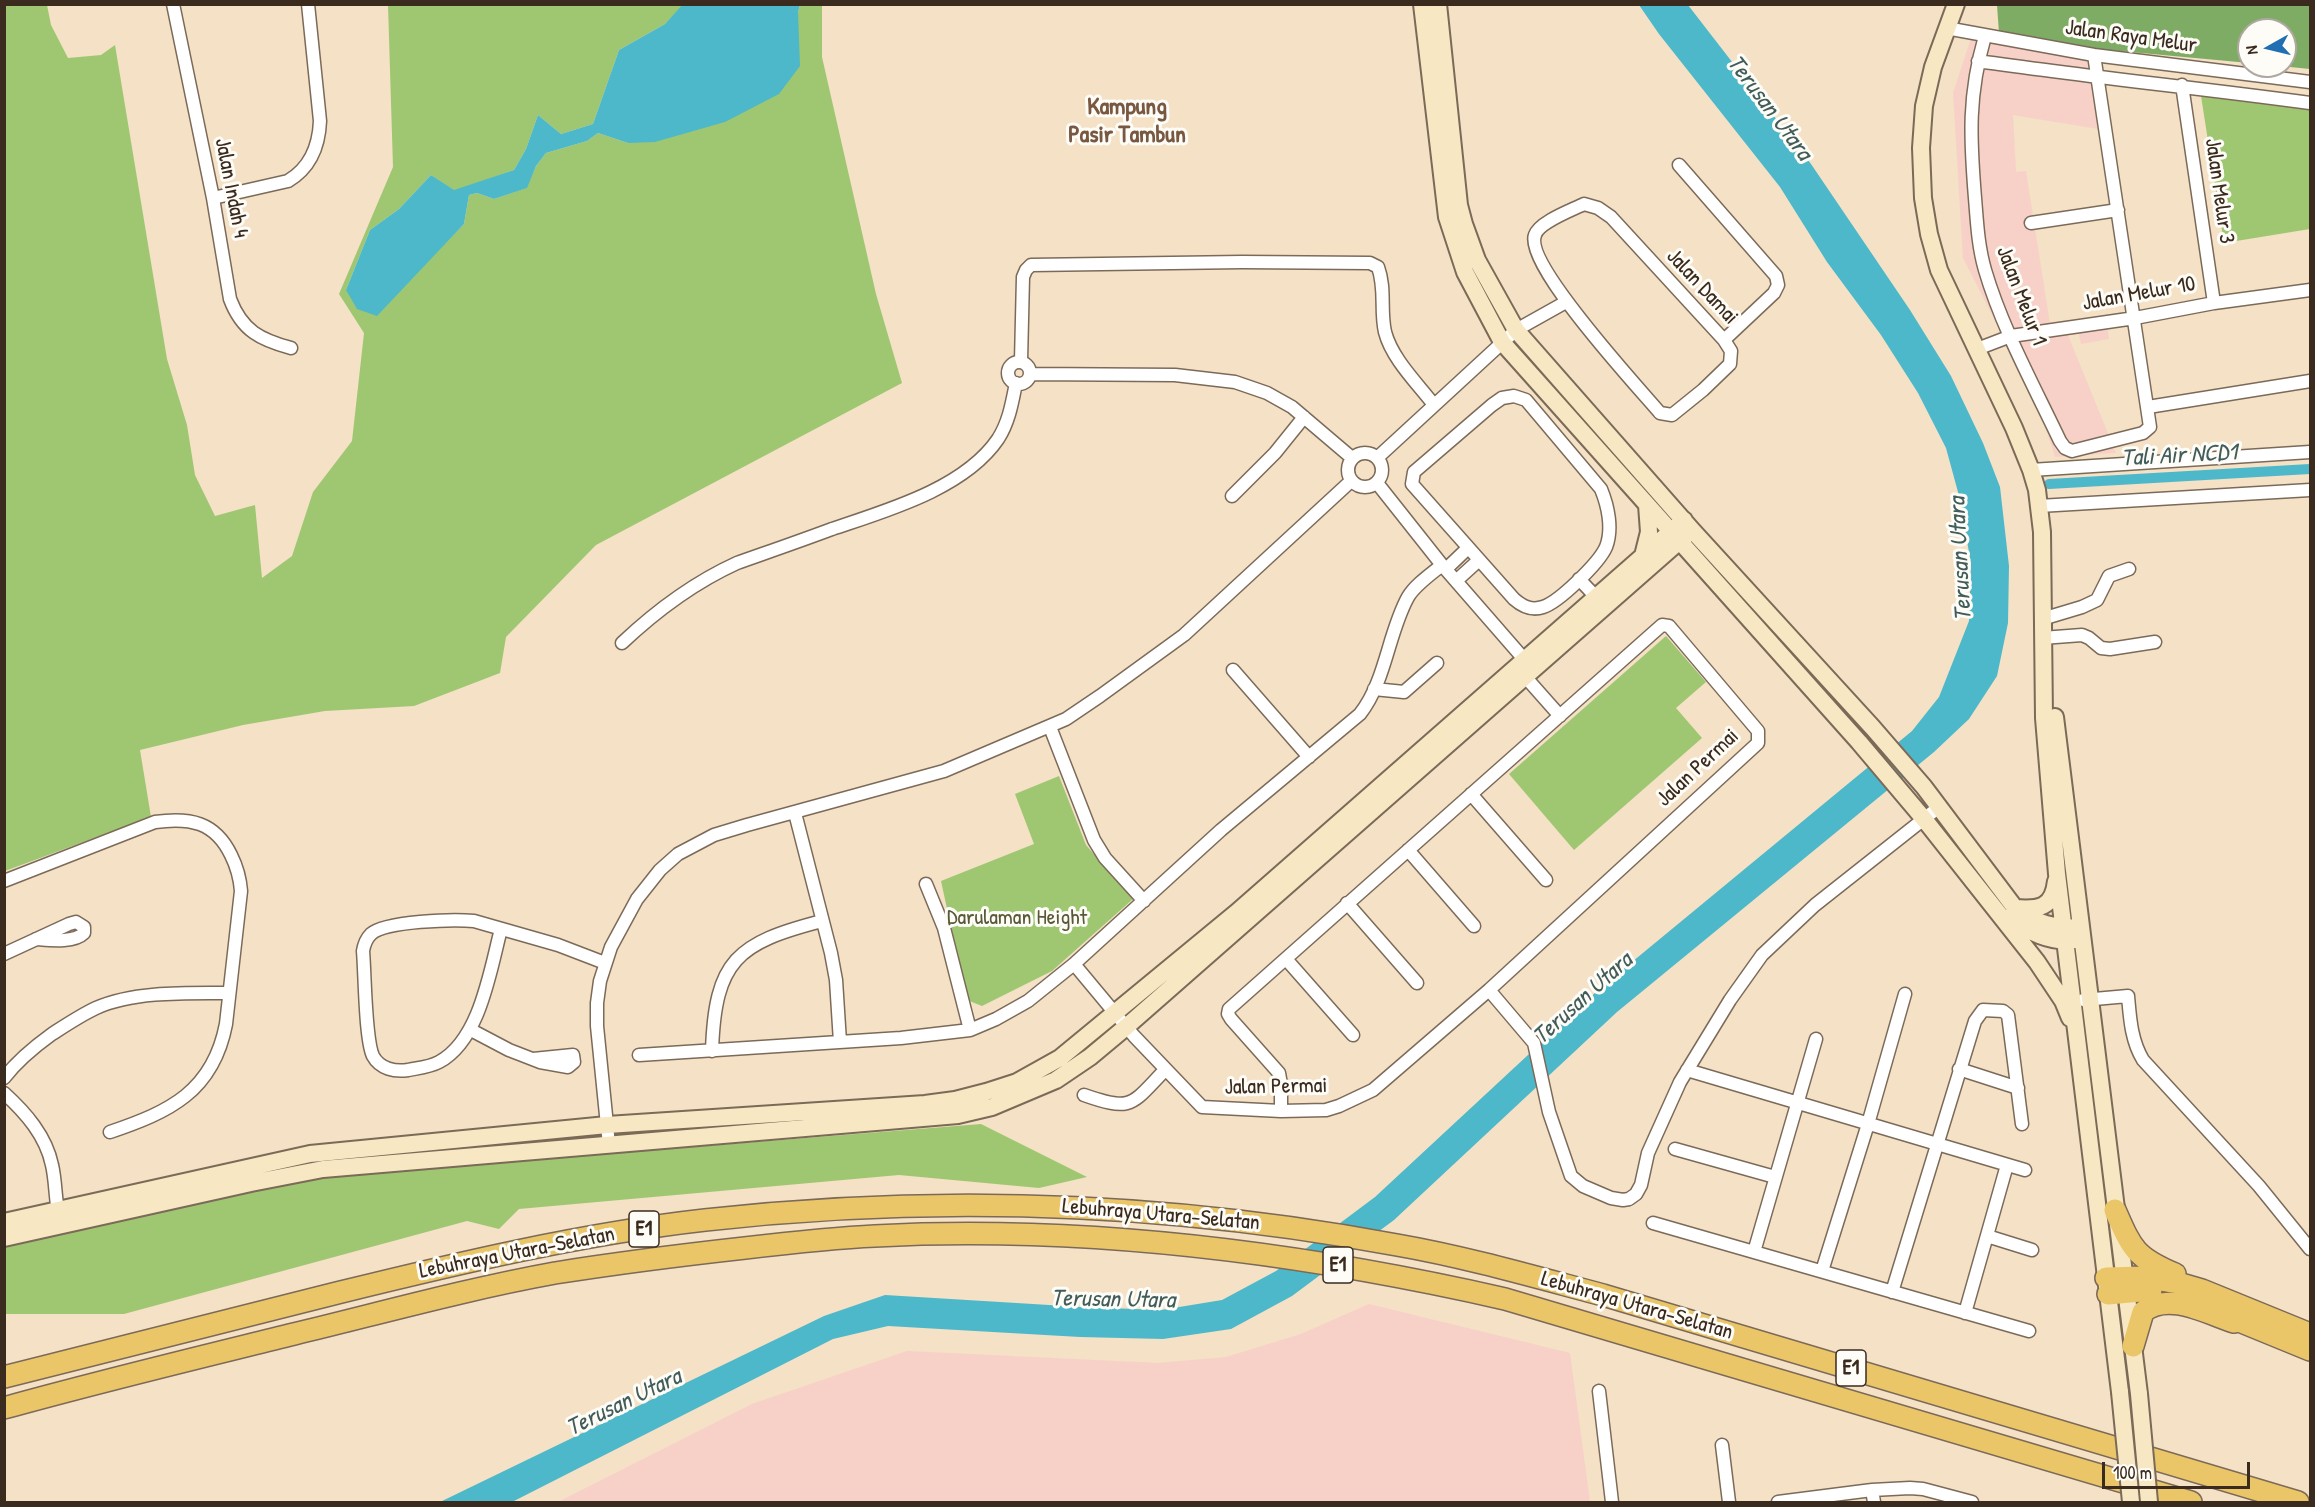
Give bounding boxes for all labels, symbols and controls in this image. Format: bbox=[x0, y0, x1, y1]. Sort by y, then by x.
street label: Jalan Raya Melur bbox=[2063, 15, 2199, 59]
north arrow bbox=[2237, 18, 2297, 78]
text: N bbox=[2240, 44, 2263, 56]
water label: Terusan Utara bbox=[1720, 50, 1818, 166]
district label: Kampung Pasir Tambun bbox=[1068, 94, 1186, 150]
street label: Jalan Indah 4 bbox=[208, 136, 254, 240]
street label: Jalan Melur 3 bbox=[2199, 137, 2239, 245]
street label: Jalan Melur 1 bbox=[1990, 243, 2052, 349]
street label: Jalan Damai bbox=[1660, 244, 1744, 330]
street label: Jalan Melur 10 bbox=[2081, 271, 2197, 317]
water label: Tali Air NCD1 bbox=[2120, 439, 2238, 473]
water label: Terusan Utara bbox=[1943, 496, 1979, 622]
street label: Jalan Permai bbox=[1651, 723, 1745, 813]
park label: Darulaman Height bbox=[947, 905, 1087, 931]
water label: Terusan Utara bbox=[1527, 947, 1639, 1051]
street label: Jalan Permai bbox=[1224, 1073, 1328, 1101]
street label: Lebuhraya Utara–Selatan bbox=[1061, 1193, 1261, 1237]
road number: E1 bbox=[629, 1211, 659, 1247]
street label: Lebuhraya Utara–Selatan bbox=[417, 1221, 617, 1285]
road number: E1 bbox=[1323, 1247, 1353, 1283]
street label: Lebuhraya Utara–Selatan bbox=[1538, 1266, 1736, 1346]
water label: Terusan Utara bbox=[1051, 1285, 1175, 1315]
road number: E1 bbox=[1836, 1350, 1866, 1386]
water label: Terusan Utara bbox=[562, 1363, 686, 1443]
scale bar bbox=[2105, 1450, 2254, 1488]
text: 100 m bbox=[2113, 1460, 2152, 1485]

